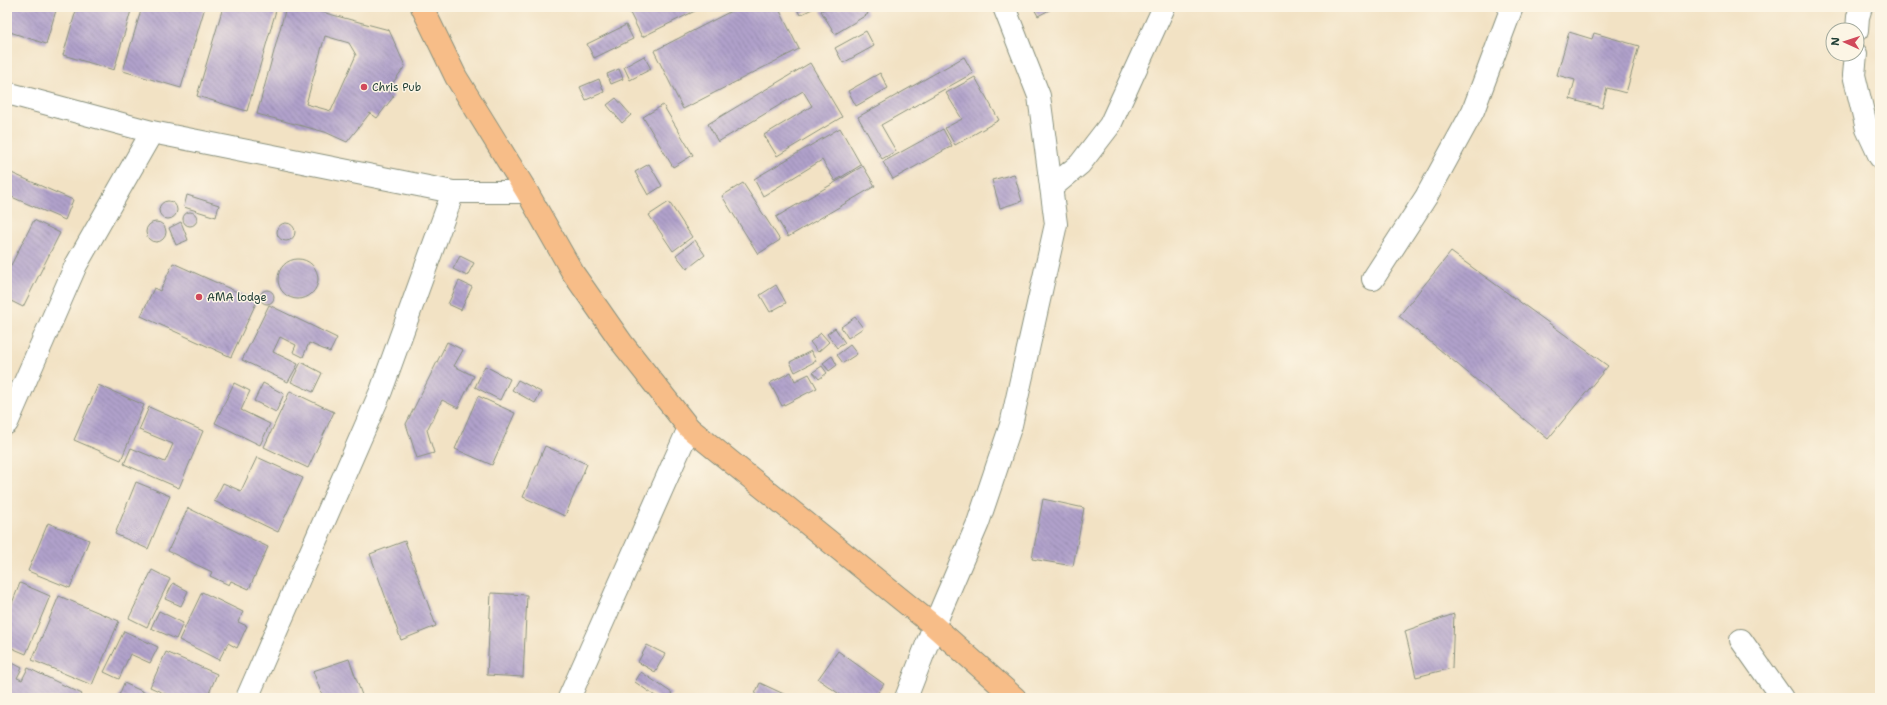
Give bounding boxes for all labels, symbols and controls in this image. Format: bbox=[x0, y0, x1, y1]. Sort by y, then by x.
north arrow bbox=[1825, 22, 1865, 62]
text: N bbox=[1828, 36, 1843, 46]
place label: Chris Pub bbox=[372, 80, 421, 95]
marker: Chris Pub bbox=[359, 82, 369, 92]
place label: AMA lodge bbox=[207, 290, 267, 305]
marker: AMA lodge bbox=[194, 292, 204, 302]

